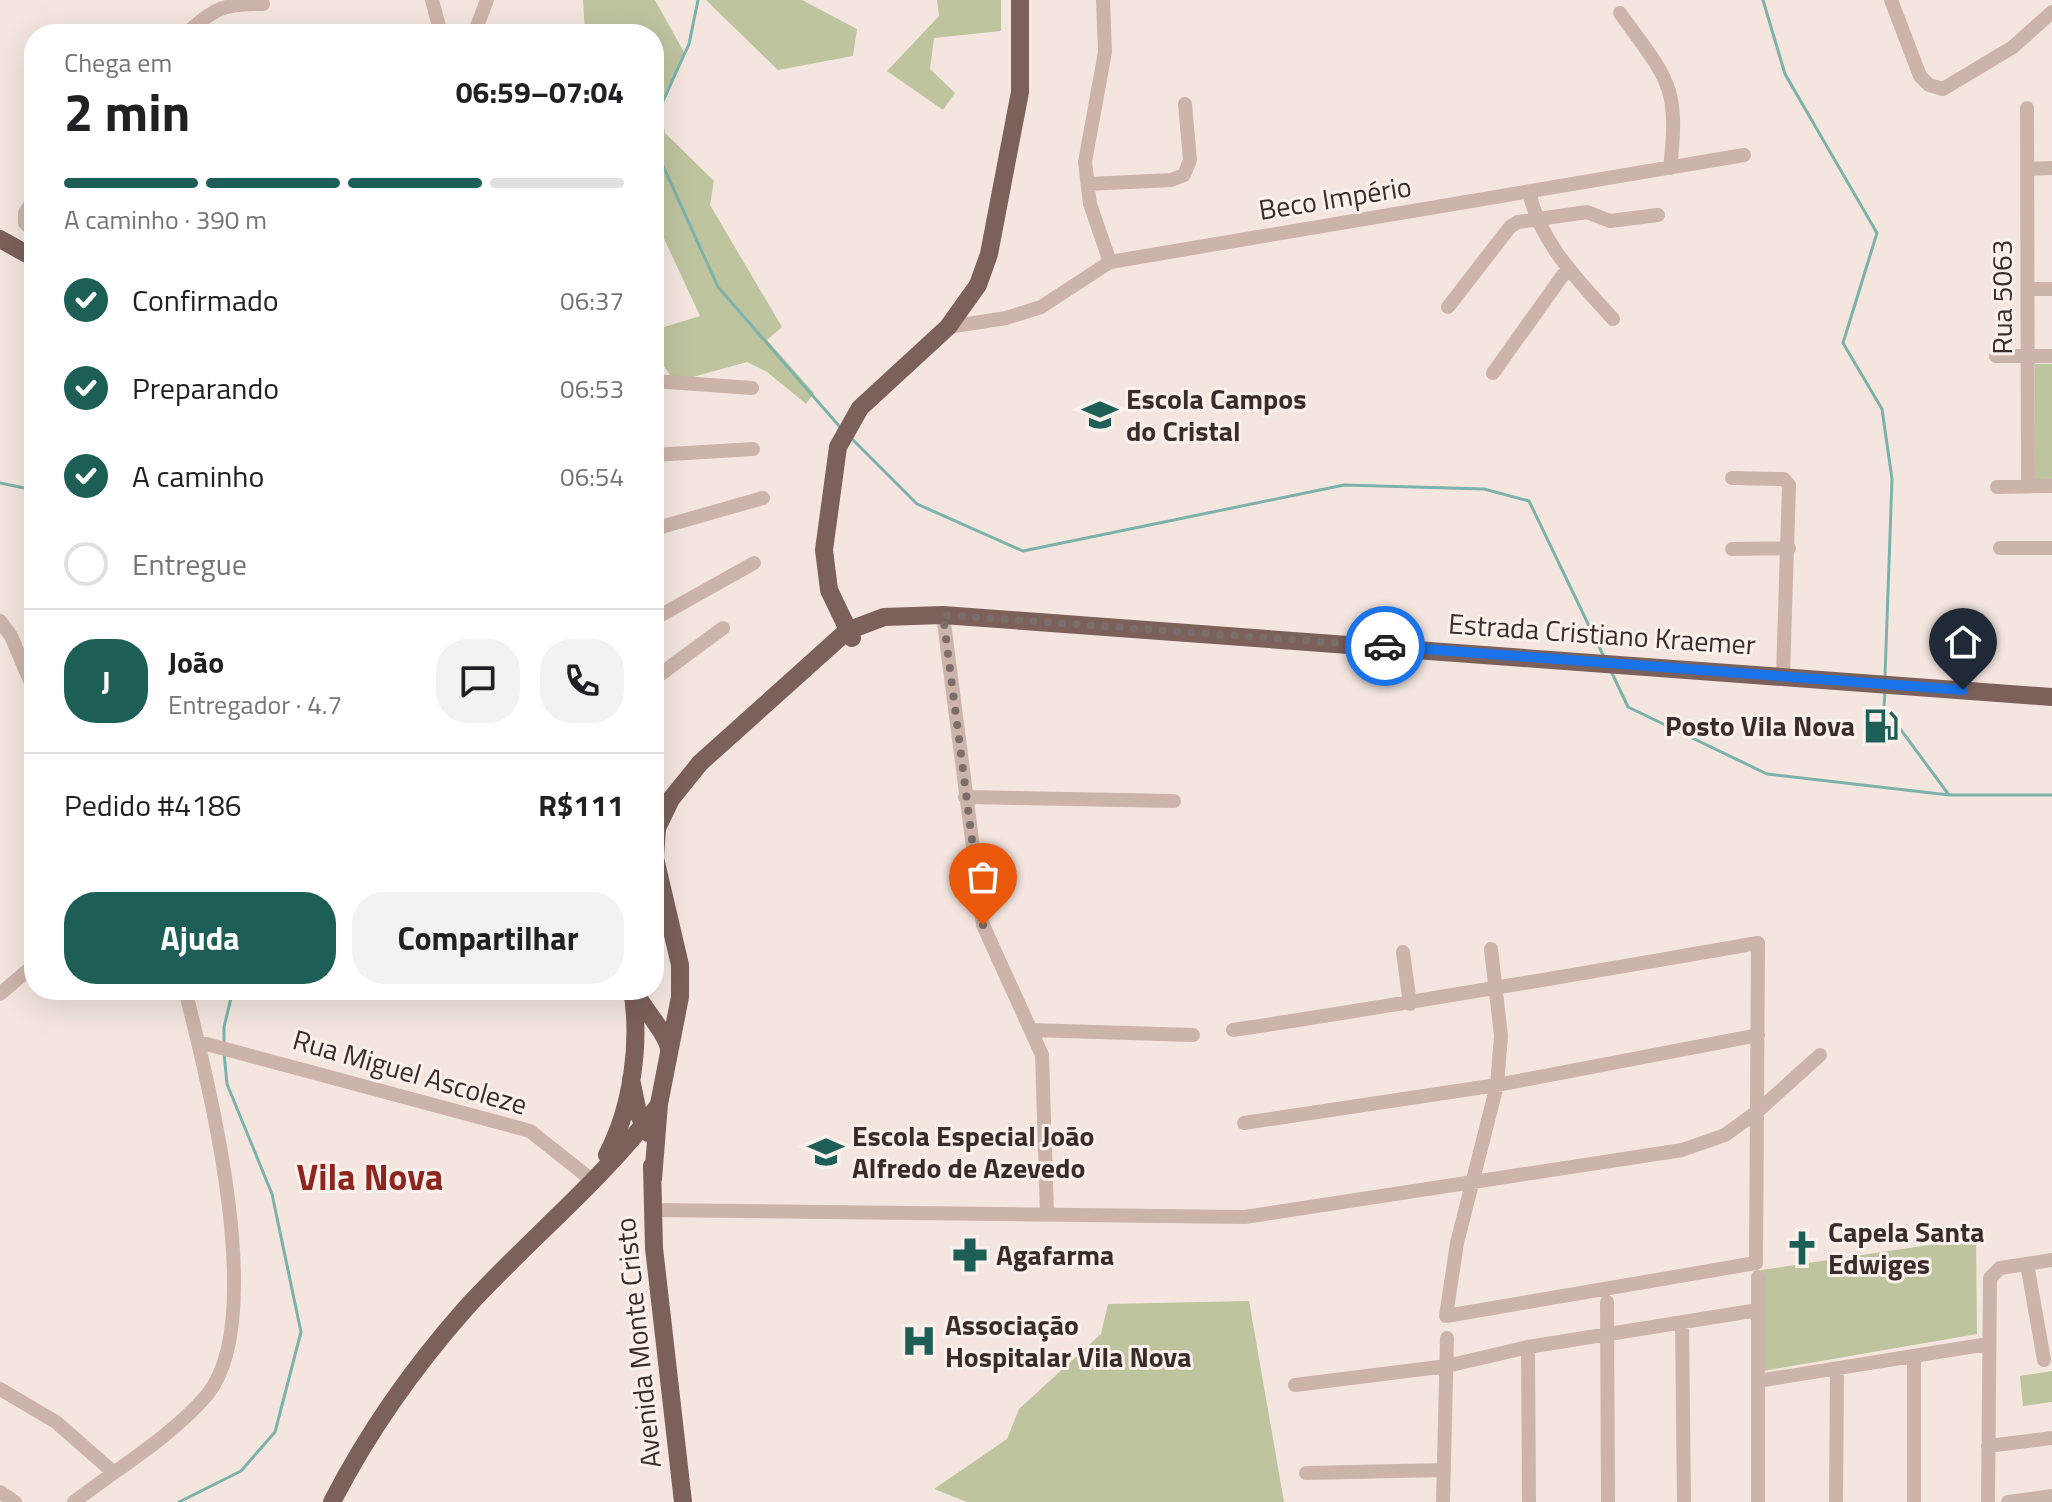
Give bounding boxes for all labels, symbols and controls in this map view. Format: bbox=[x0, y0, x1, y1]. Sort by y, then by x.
text: Chega em bbox=[64, 43, 172, 82]
text: 06:59–07:04 bbox=[456, 69, 624, 115]
text: 2 min bbox=[64, 72, 190, 151]
street label: Beco Império bbox=[1255, 164, 1414, 231]
text: A caminho · 390 m bbox=[64, 200, 267, 239]
street label: Rua 5063 bbox=[1980, 240, 2023, 354]
text: Confirmado bbox=[132, 277, 279, 323]
icon: check bbox=[64, 278, 108, 322]
text: 06:37 bbox=[560, 281, 624, 320]
text: Preparando bbox=[132, 365, 279, 411]
icon: check bbox=[64, 366, 108, 410]
text: 06:53 bbox=[560, 369, 624, 408]
place label: Escola Campos do Cristal bbox=[1126, 377, 1306, 452]
school or university icon: Escola Campos do Cristal bbox=[1081, 396, 1119, 434]
text: A caminho bbox=[132, 453, 264, 499]
icon: check bbox=[64, 454, 108, 498]
text: 06:54 bbox=[560, 457, 624, 496]
text: Entregue bbox=[132, 541, 247, 587]
street label: Estrada Cristiano Kraemer bbox=[1447, 601, 1757, 666]
courier bbox=[1345, 606, 1425, 686]
pin bbox=[1929, 608, 1997, 690]
icon: home bbox=[1941, 620, 1985, 664]
icon: car bbox=[1363, 624, 1407, 668]
text: João bbox=[168, 639, 224, 685]
button: chat bbox=[436, 639, 520, 723]
button: phone bbox=[540, 639, 624, 723]
text: J bbox=[101, 658, 111, 704]
text: Entregador · 4.7 bbox=[168, 685, 342, 724]
place label: Posto Vila Nova bbox=[1665, 704, 1855, 747]
fuel station icon: Posto Vila Nova bbox=[1862, 707, 1900, 745]
text: Pedido #4186 bbox=[64, 782, 242, 828]
text: R$111 bbox=[538, 782, 624, 828]
pin bbox=[949, 843, 1017, 925]
icon: bag bbox=[961, 855, 1005, 899]
button: Ajuda bbox=[64, 892, 336, 984]
button: Compartilhar bbox=[352, 892, 624, 984]
street label: Rua Miguel Ascoleze bbox=[288, 1018, 532, 1126]
place label: Escola Especial João Alfredo de Azevedo bbox=[852, 1114, 1094, 1189]
school or university icon: Escola Especial João Alfredo de Azevedo bbox=[807, 1133, 845, 1171]
district label: Vila Nova bbox=[297, 1149, 443, 1204]
place label: Capela Santa Edwiges bbox=[1828, 1210, 1985, 1285]
street label: Avenida Monte Cristo bbox=[603, 1216, 672, 1470]
church icon: Capela Santa Edwiges bbox=[1783, 1229, 1821, 1267]
place label: Agafarma bbox=[996, 1233, 1114, 1276]
pharmacy icon: Agafarma bbox=[951, 1236, 989, 1274]
place label: Associação Hospitalar Vila Nova bbox=[945, 1303, 1191, 1378]
hospital icon: Associação Hospitalar Vila Nova bbox=[900, 1322, 938, 1360]

